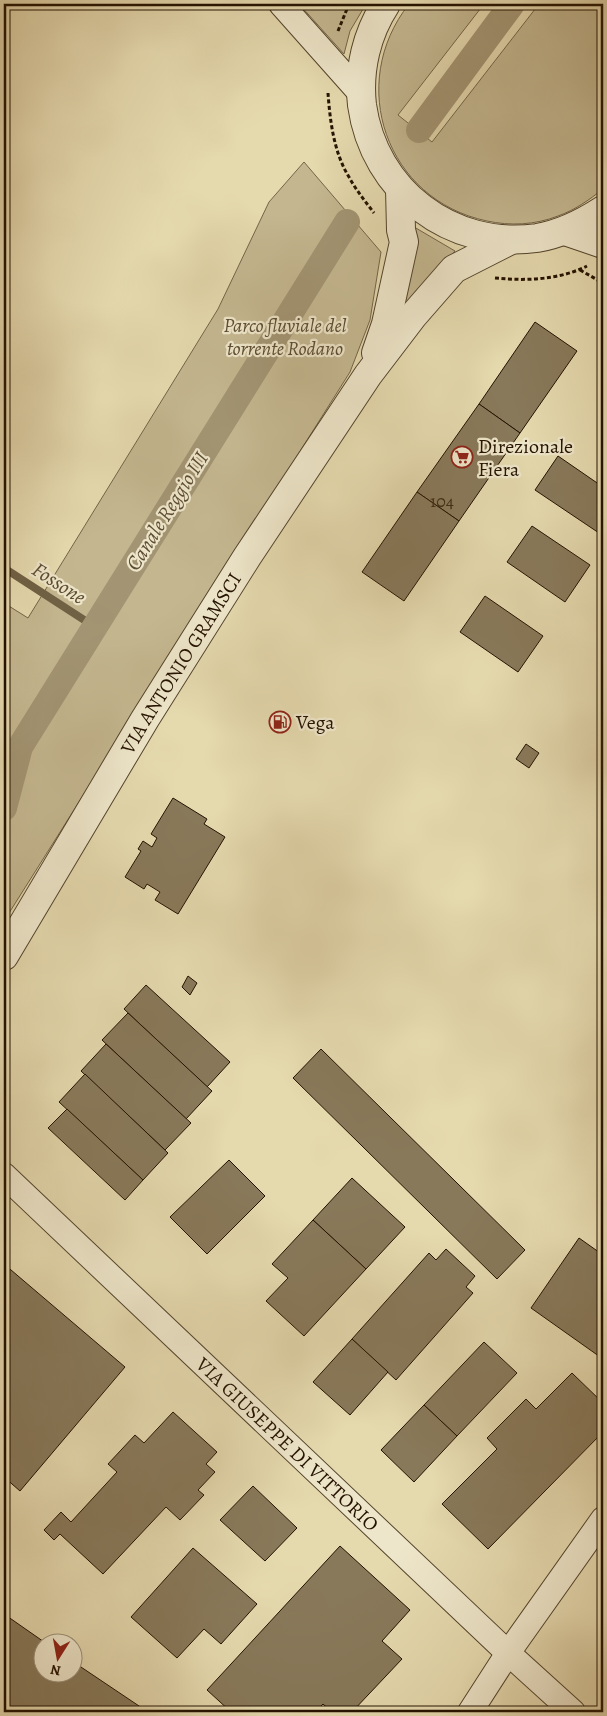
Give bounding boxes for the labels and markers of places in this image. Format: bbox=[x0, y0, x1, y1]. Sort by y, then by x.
place label: Direzionale Fiera bbox=[478, 433, 573, 483]
supermarket icon: Direzionale Fiera bbox=[450, 445, 474, 469]
place label: Vega bbox=[295, 709, 335, 736]
fuel station icon: Vega bbox=[268, 710, 292, 734]

